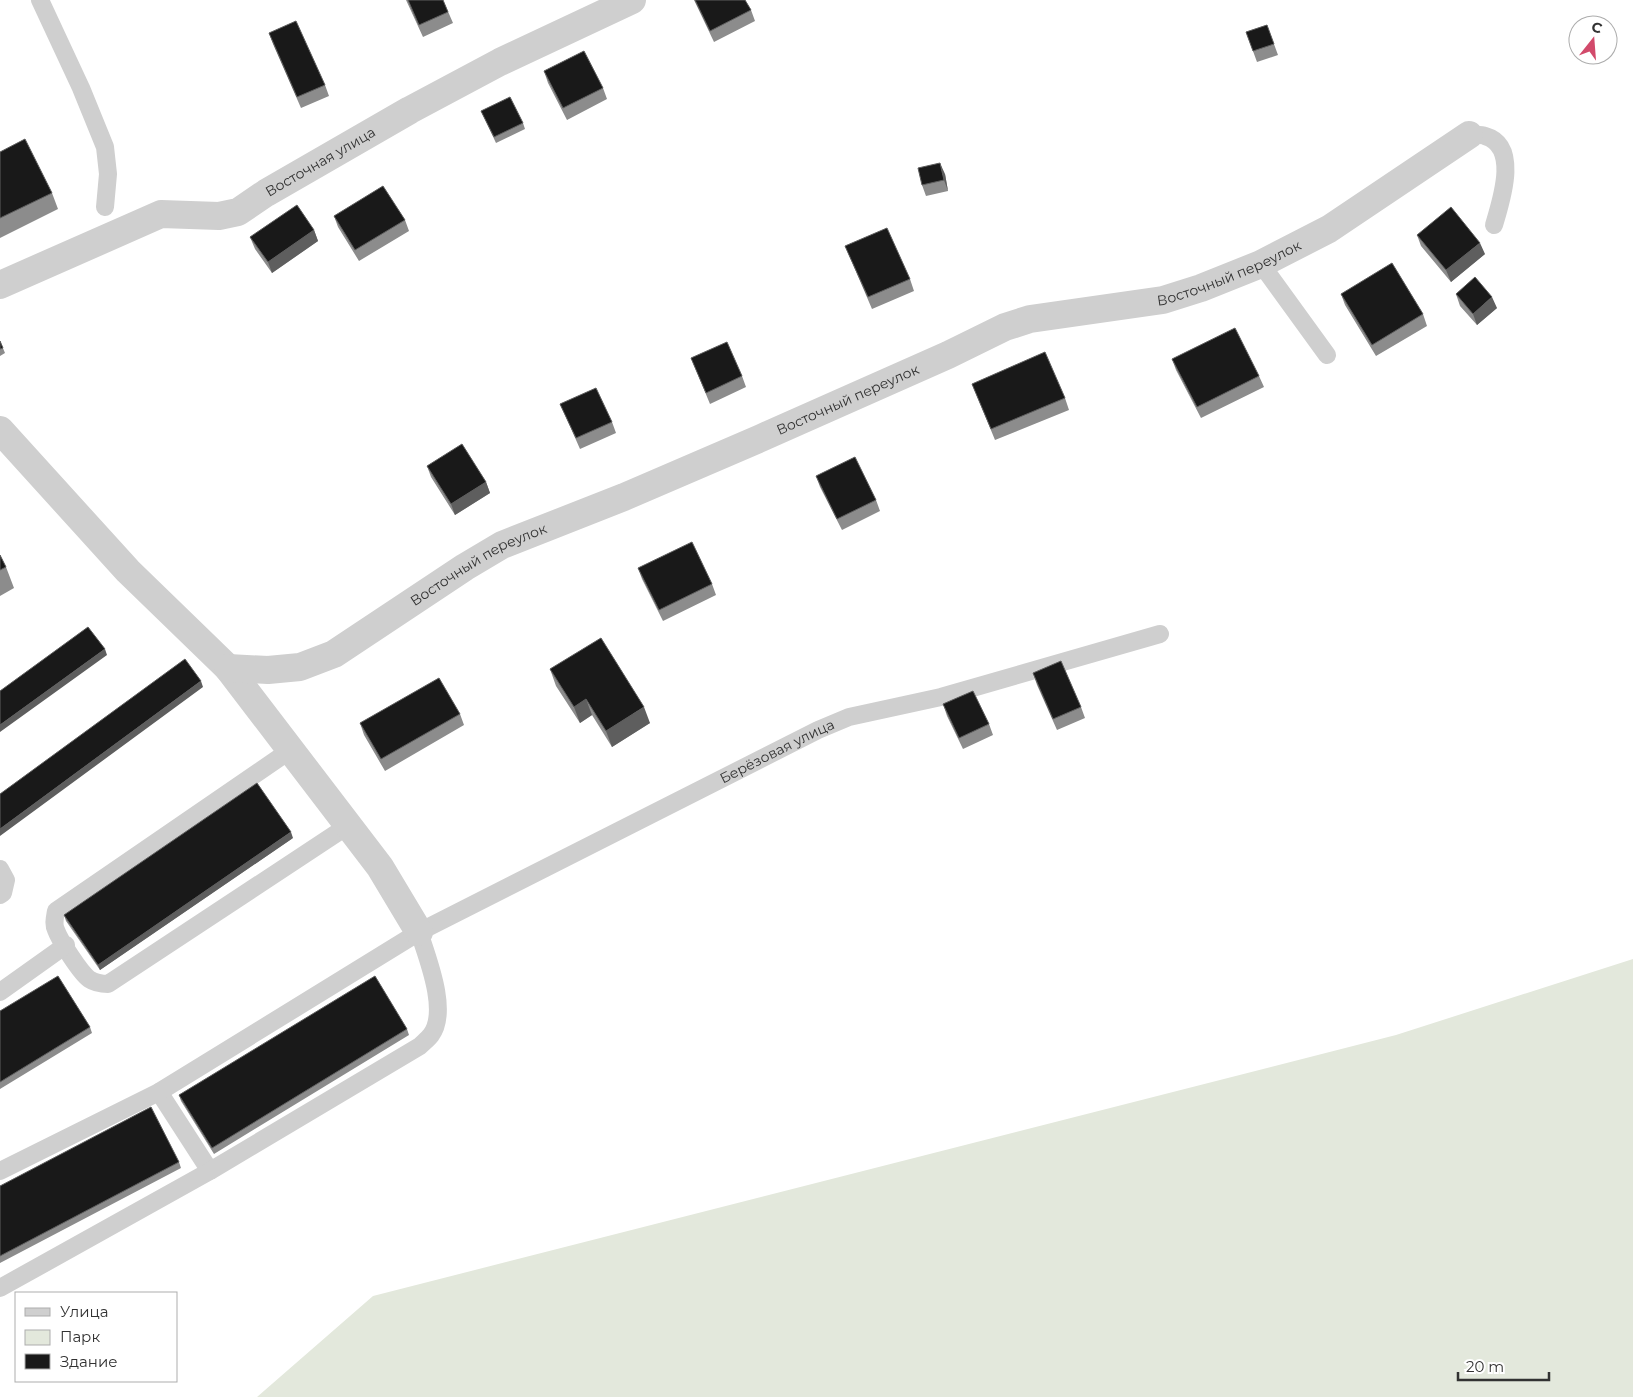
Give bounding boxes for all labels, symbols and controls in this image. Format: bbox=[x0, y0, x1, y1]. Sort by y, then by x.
north arrow bbox=[1568, 15, 1618, 65]
text: С bbox=[1589, 17, 1604, 38]
street label: Восточная улица bbox=[262, 123, 379, 200]
street label: Восточный переулок bbox=[1156, 236, 1304, 310]
street label: Восточный переулок bbox=[774, 360, 922, 439]
street label: Восточный переулок bbox=[407, 519, 549, 610]
street label: Берёзовая улица bbox=[717, 715, 837, 787]
legend bbox=[15, 1292, 178, 1382]
text: Улица bbox=[60, 1302, 108, 1321]
text: Парк bbox=[60, 1327, 100, 1346]
scale bar bbox=[1458, 1350, 1549, 1382]
text: Здание bbox=[60, 1352, 118, 1371]
text: 20 m bbox=[1466, 1357, 1504, 1376]

